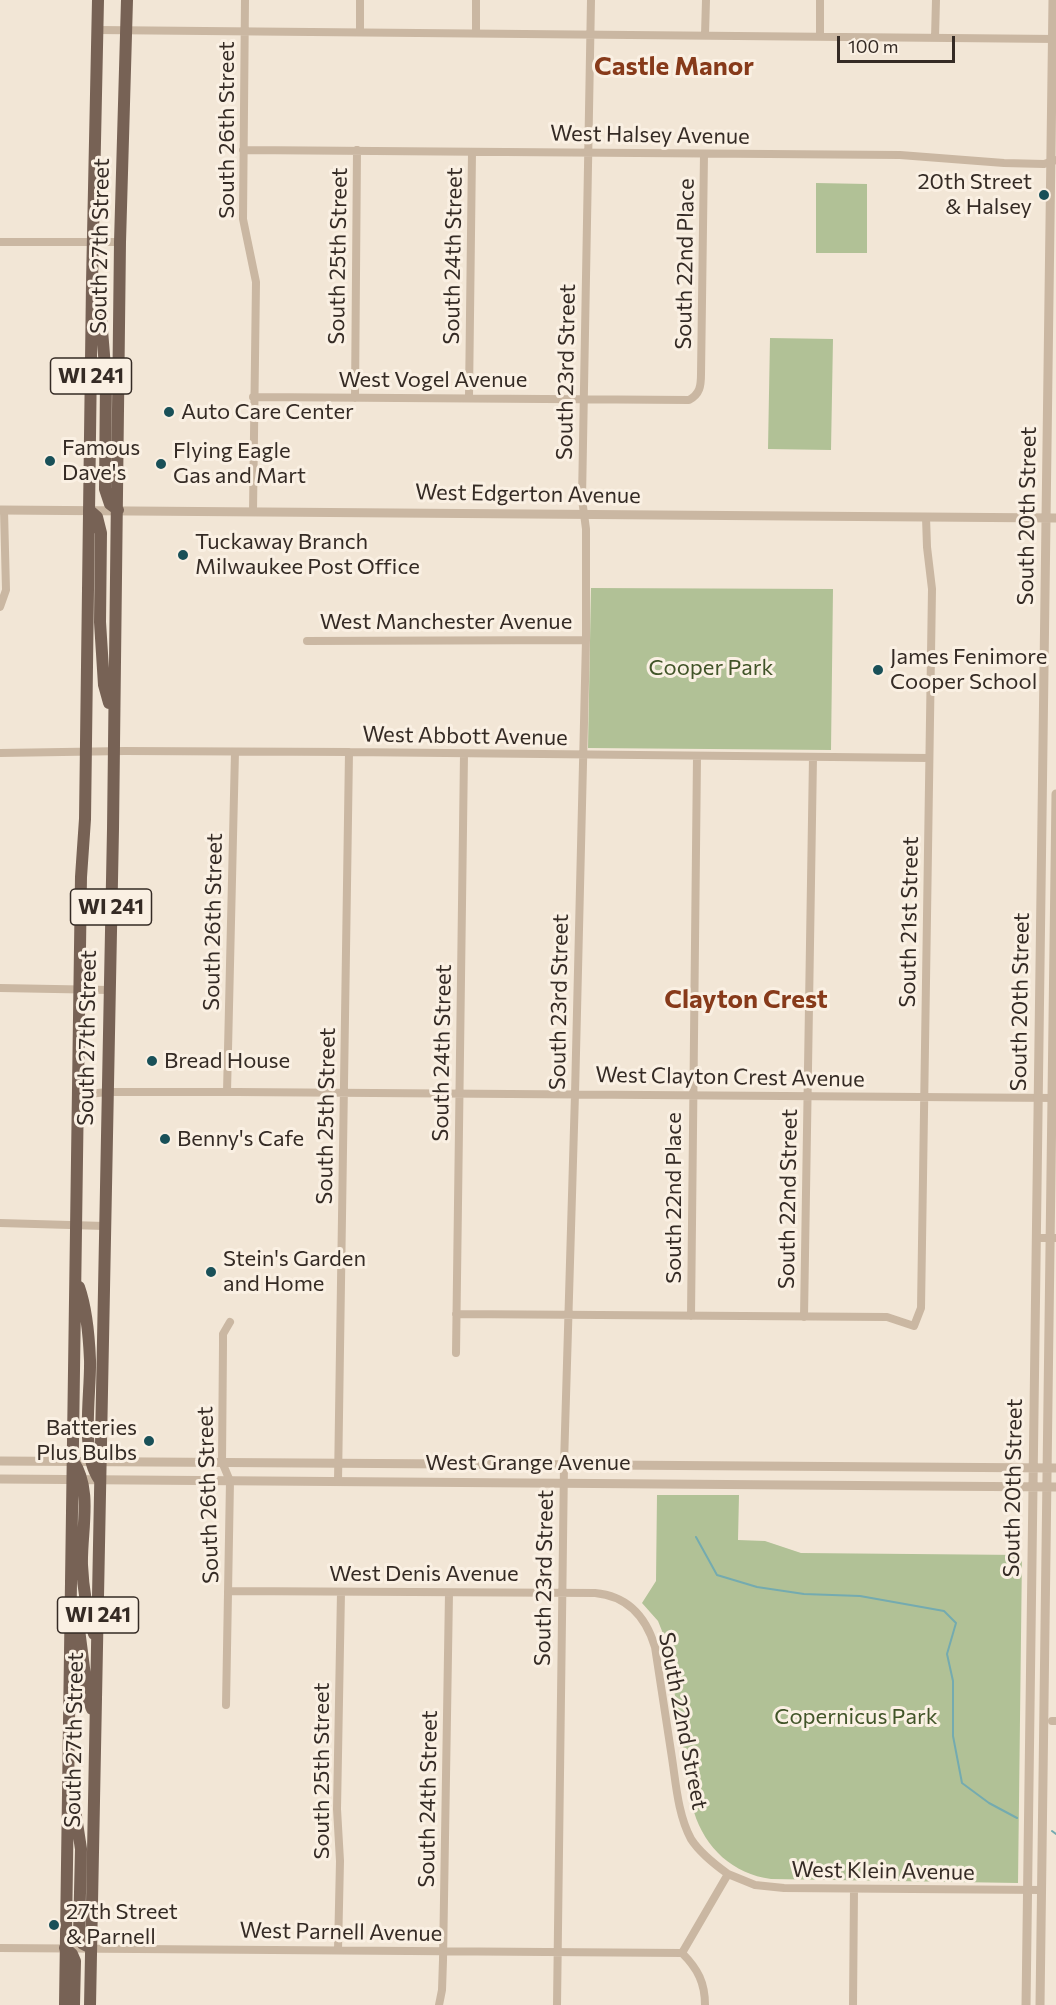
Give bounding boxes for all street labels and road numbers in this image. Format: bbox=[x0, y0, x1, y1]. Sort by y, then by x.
street label: South 26th Street bbox=[214, 41, 240, 219]
street label: West Halsey Avenue bbox=[550, 120, 750, 150]
street label: South 27th Street bbox=[85, 158, 115, 334]
street label: South 25th Street bbox=[323, 167, 353, 345]
street label: South 24th Street bbox=[438, 167, 468, 345]
street label: South 22nd Place bbox=[670, 178, 700, 350]
street label: South 23rd Street bbox=[551, 284, 581, 460]
road number: WI 241 bbox=[50, 358, 132, 394]
street label: West Vogel Avenue bbox=[339, 367, 527, 393]
street label: South 20th Street bbox=[1012, 426, 1042, 606]
street label: West Edgerton Avenue bbox=[415, 479, 641, 509]
street label: West Manchester Avenue bbox=[320, 609, 572, 635]
street label: West Abbott Avenue bbox=[362, 721, 568, 751]
street label: South 26th Street bbox=[198, 833, 228, 1011]
street label: South 21st Street bbox=[894, 836, 924, 1008]
road number: WI 241 bbox=[70, 889, 152, 925]
street label: South 20th Street bbox=[1005, 912, 1035, 1092]
street label: South 23rd Street bbox=[544, 914, 574, 1090]
street label: South 27th Street bbox=[72, 950, 102, 1126]
street label: South 24th Street bbox=[427, 964, 457, 1142]
street label: South 25th Street bbox=[311, 1027, 341, 1205]
street label: West Clayton Crest Avenue bbox=[595, 1061, 865, 1093]
street label: South 22nd Street bbox=[773, 1109, 803, 1289]
street label: South 22nd Place bbox=[661, 1112, 687, 1284]
street label: South 20th Street bbox=[998, 1398, 1028, 1578]
street label: South 26th Street bbox=[192, 1406, 224, 1584]
street label: West Grange Avenue bbox=[425, 1450, 631, 1476]
street label: South 23rd Street bbox=[529, 1490, 559, 1666]
street label: West Denis Avenue bbox=[329, 1561, 519, 1587]
road number: WI 241 bbox=[57, 1597, 138, 1633]
street label: South 22nd Street bbox=[653, 1630, 713, 1812]
street label: South 27th Street bbox=[59, 1652, 89, 1828]
street label: South 25th Street bbox=[309, 1682, 335, 1860]
street label: South 24th Street bbox=[413, 1710, 443, 1888]
street label: West Klein Avenue bbox=[791, 1856, 975, 1886]
street label: West Parnell Avenue bbox=[239, 1917, 443, 1947]

